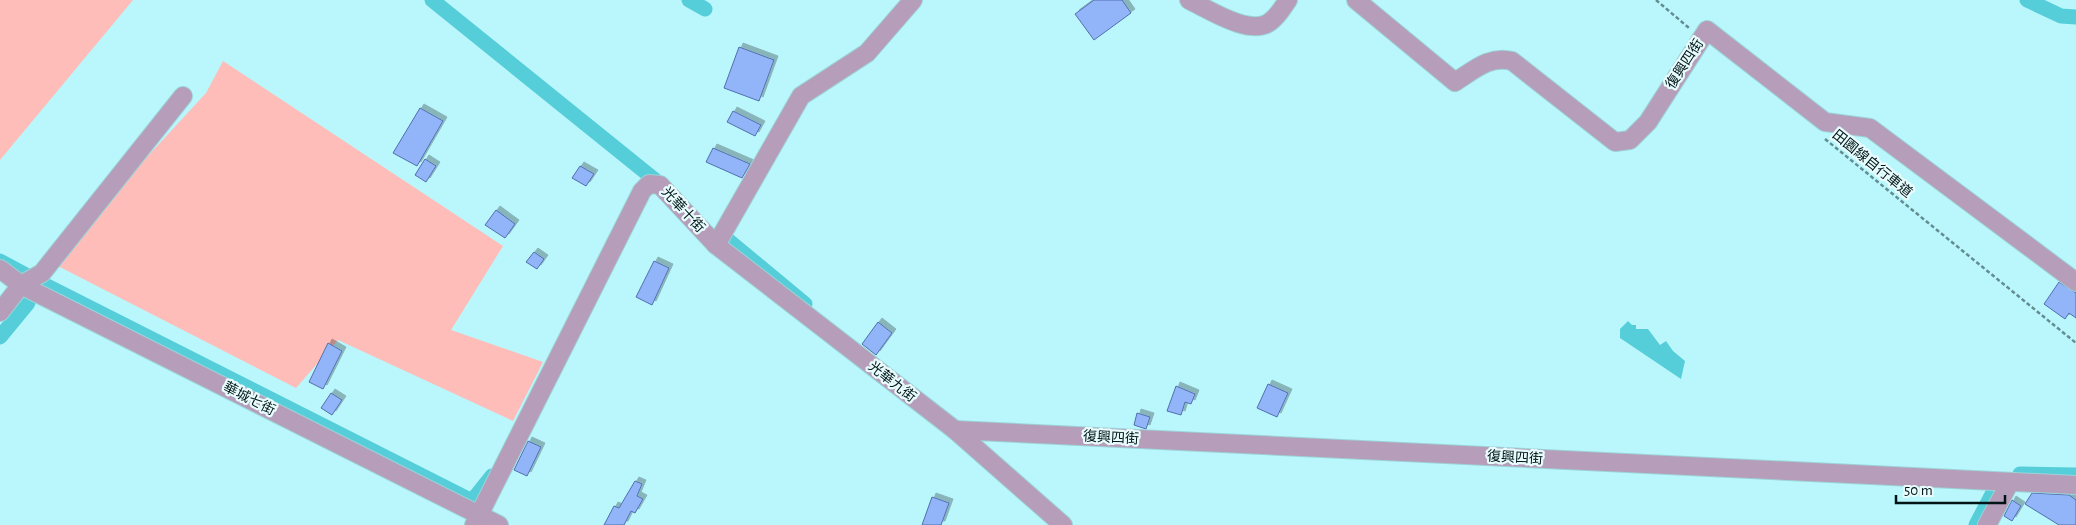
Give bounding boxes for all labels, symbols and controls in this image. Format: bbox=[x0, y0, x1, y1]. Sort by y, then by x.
street label: 復興四街 bbox=[1663, 36, 1706, 91]
street label: 田園線自行車道 bbox=[1830, 127, 1915, 200]
street label: 光華十街 bbox=[659, 184, 708, 235]
street label: 光華九街 bbox=[866, 358, 919, 405]
street label: 華城七街 bbox=[221, 379, 278, 418]
street label: 復興四街 bbox=[1083, 429, 1139, 446]
street label: 復興四街 bbox=[1487, 449, 1543, 466]
scale bar bbox=[1896, 472, 2005, 504]
text: 50 m bbox=[1904, 483, 1933, 498]

